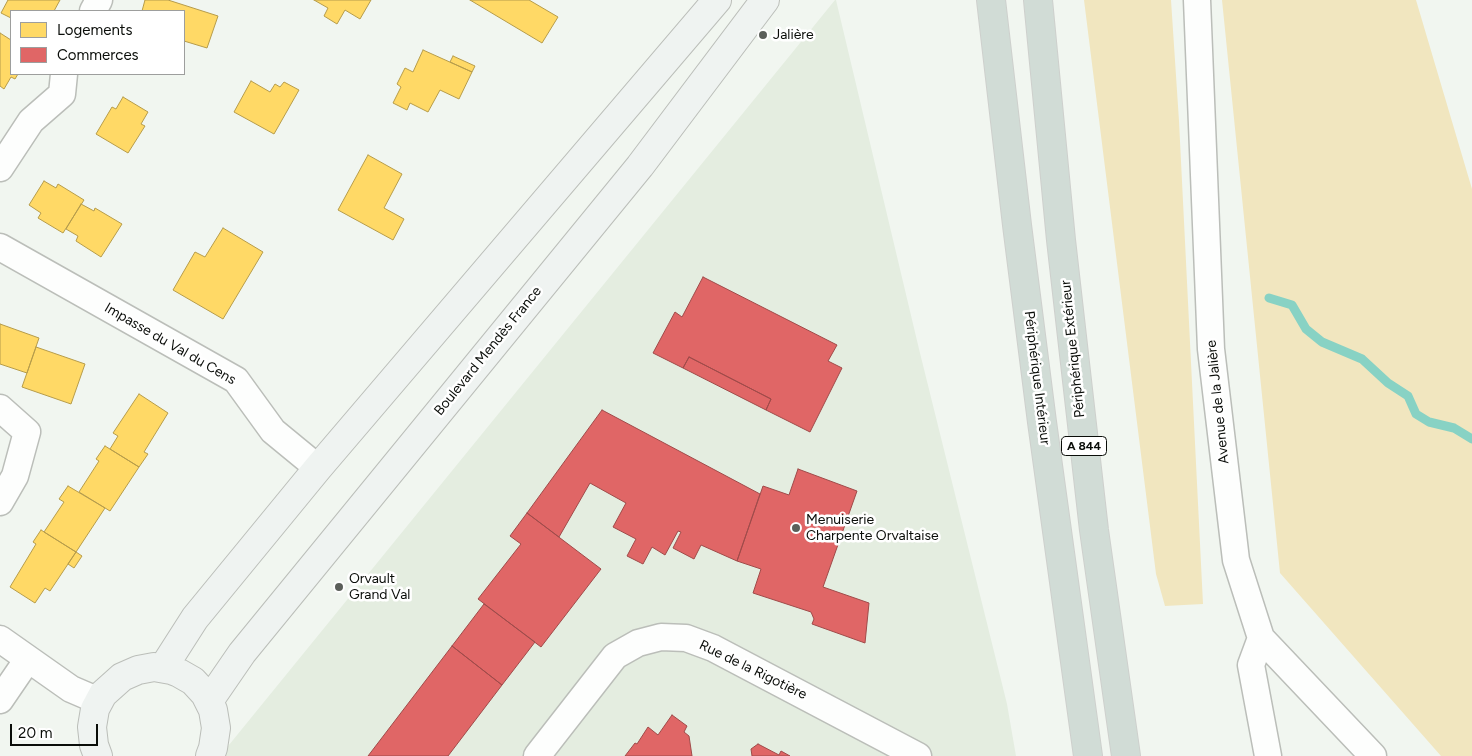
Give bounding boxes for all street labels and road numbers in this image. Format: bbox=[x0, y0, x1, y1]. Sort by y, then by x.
street label: Périphérique Extérieur bbox=[1057, 279, 1089, 419]
street label: Boulevard Mendès France bbox=[431, 283, 545, 419]
street label: Impasse du Val du Cens bbox=[101, 299, 239, 389]
street label: Périphérique Intérieur bbox=[1020, 310, 1054, 446]
street label: Avenue de la Jalière bbox=[1203, 339, 1233, 465]
road number: A 844 bbox=[1062, 436, 1106, 456]
street label: Rue de la Rigotière bbox=[696, 637, 810, 703]

